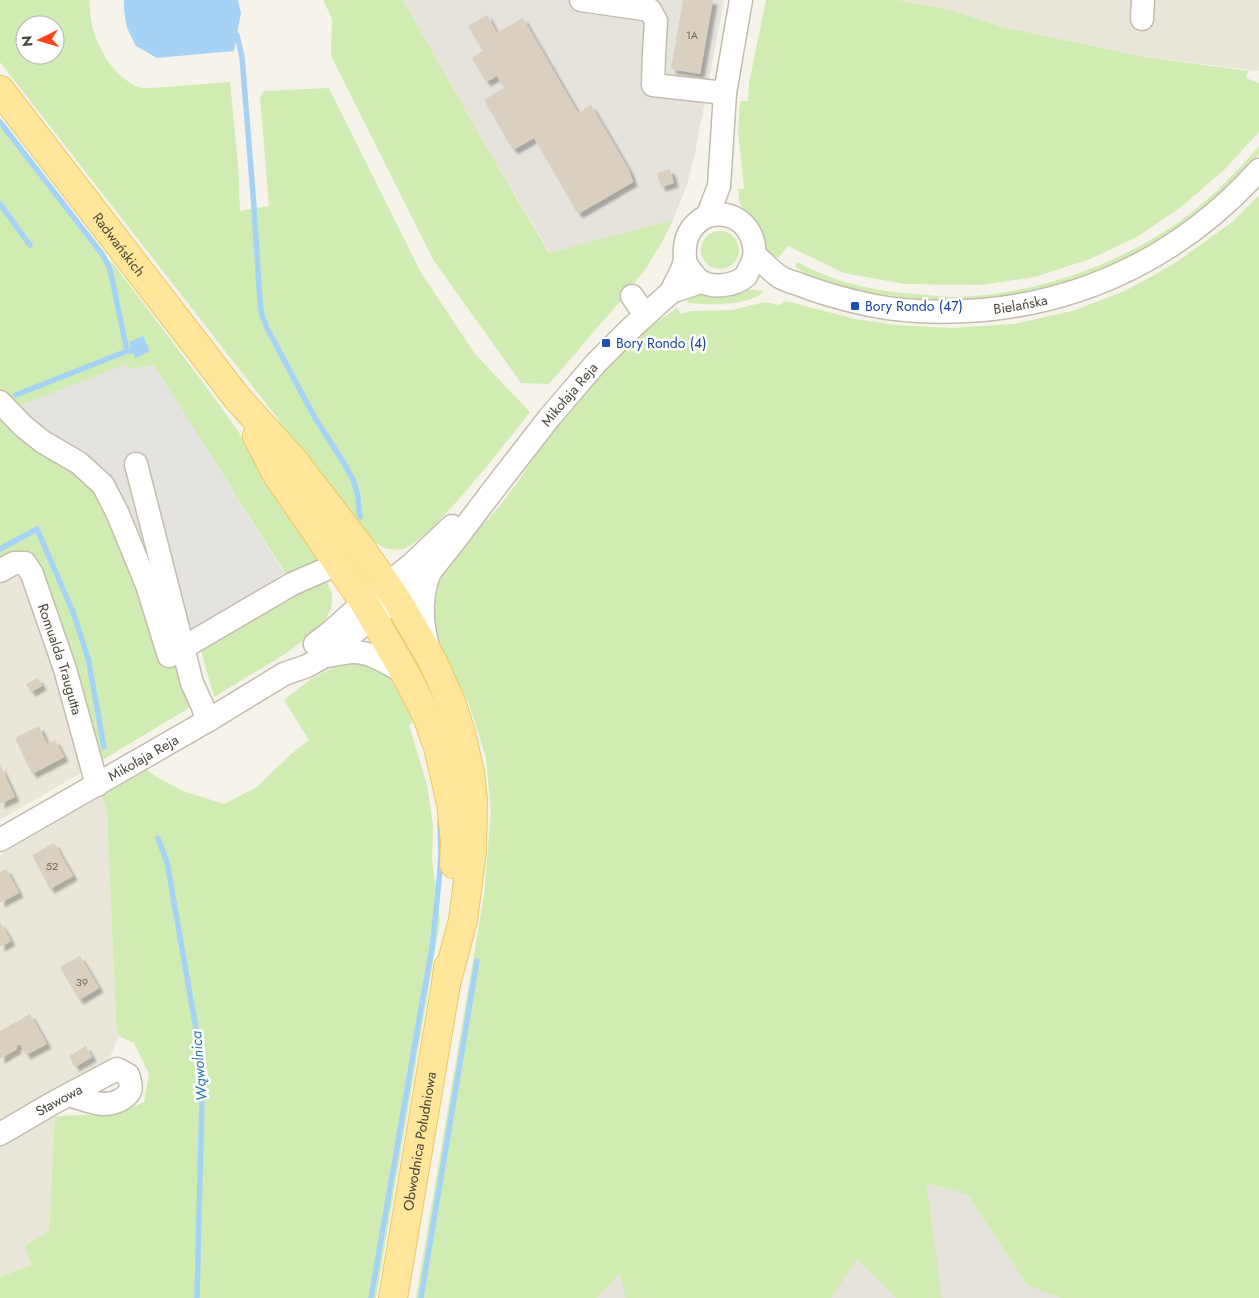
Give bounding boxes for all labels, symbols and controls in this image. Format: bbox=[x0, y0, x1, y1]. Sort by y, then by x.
north arrow bbox=[15, 15, 65, 65]
house number: 1A bbox=[686, 27, 699, 43]
text: N bbox=[17, 35, 37, 48]
street label: Radwańskich bbox=[88, 208, 150, 281]
street label: Bielańska bbox=[992, 290, 1049, 319]
place label: Bory Rondo (47) bbox=[865, 296, 963, 316]
marker: Bory Rondo (47) bbox=[849, 300, 861, 312]
place label: Bory Rondo (4) bbox=[616, 333, 707, 353]
marker: Bory Rondo (4) bbox=[600, 337, 612, 349]
street label: Mikołaja Reja bbox=[536, 358, 602, 431]
street label: Romualda Traugutta bbox=[33, 601, 87, 717]
street label: Mikołaja Reja bbox=[104, 730, 182, 786]
house number: 52 bbox=[46, 858, 58, 874]
house number: 39 bbox=[76, 974, 88, 990]
water label: Wąwolnica bbox=[185, 1029, 213, 1102]
street label: Obwodnica Południowa bbox=[398, 1070, 441, 1212]
street label: Stawowa bbox=[32, 1079, 86, 1121]

